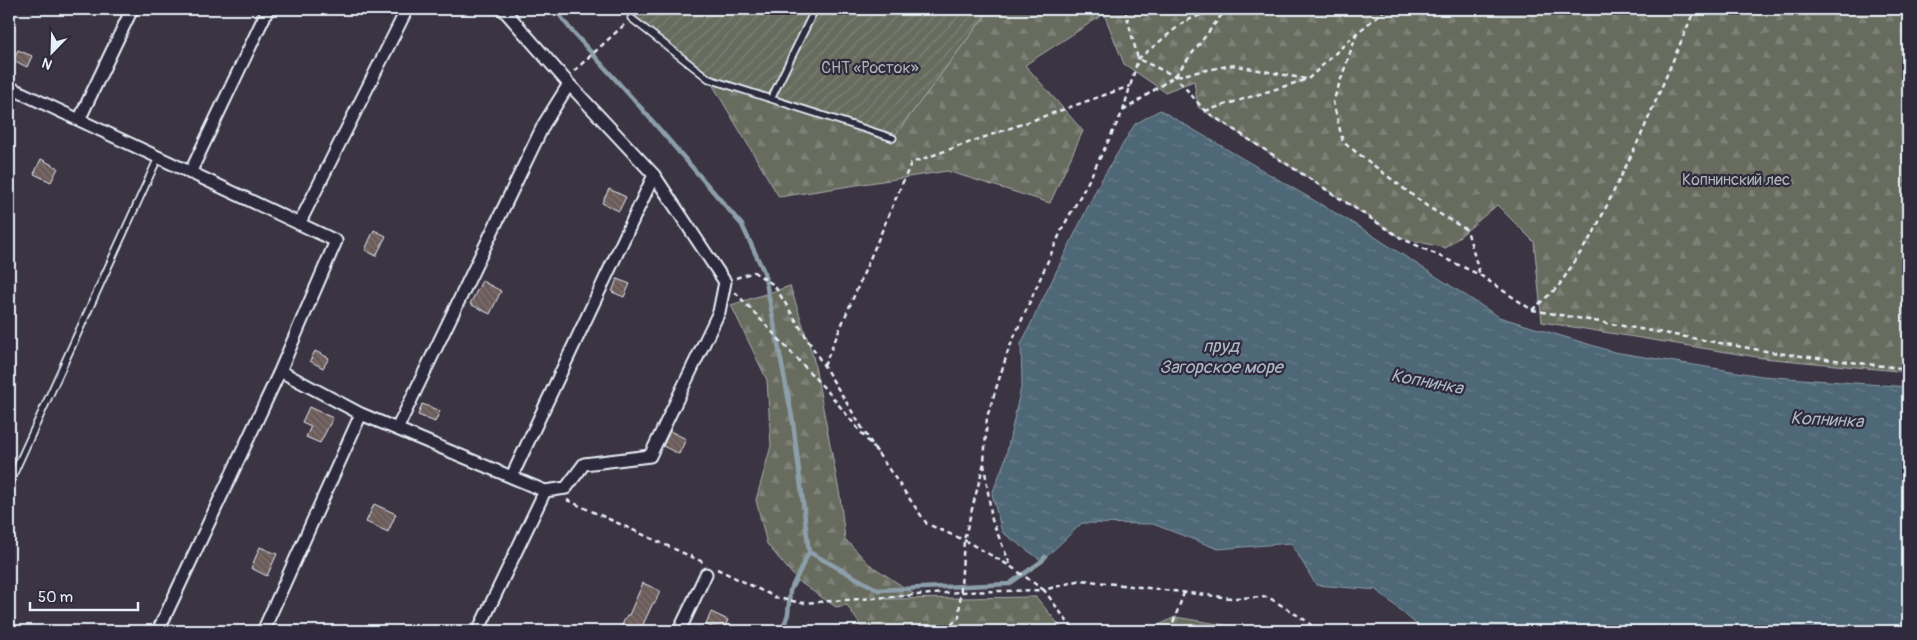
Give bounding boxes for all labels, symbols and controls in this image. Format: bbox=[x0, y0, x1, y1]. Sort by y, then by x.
north arrow bbox=[28, 28, 78, 78]
text: N bbox=[39, 54, 55, 73]
park label: СНТ «Росток» bbox=[821, 58, 919, 78]
park label: Копнинский лес bbox=[1682, 170, 1790, 190]
water label: пруд Загорское море bbox=[1159, 335, 1285, 379]
water label: Копнинка bbox=[1389, 364, 1467, 401]
water label: Копнинка bbox=[1790, 407, 1866, 433]
scale bar bbox=[30, 580, 138, 612]
text: 50 m bbox=[38, 588, 73, 607]

